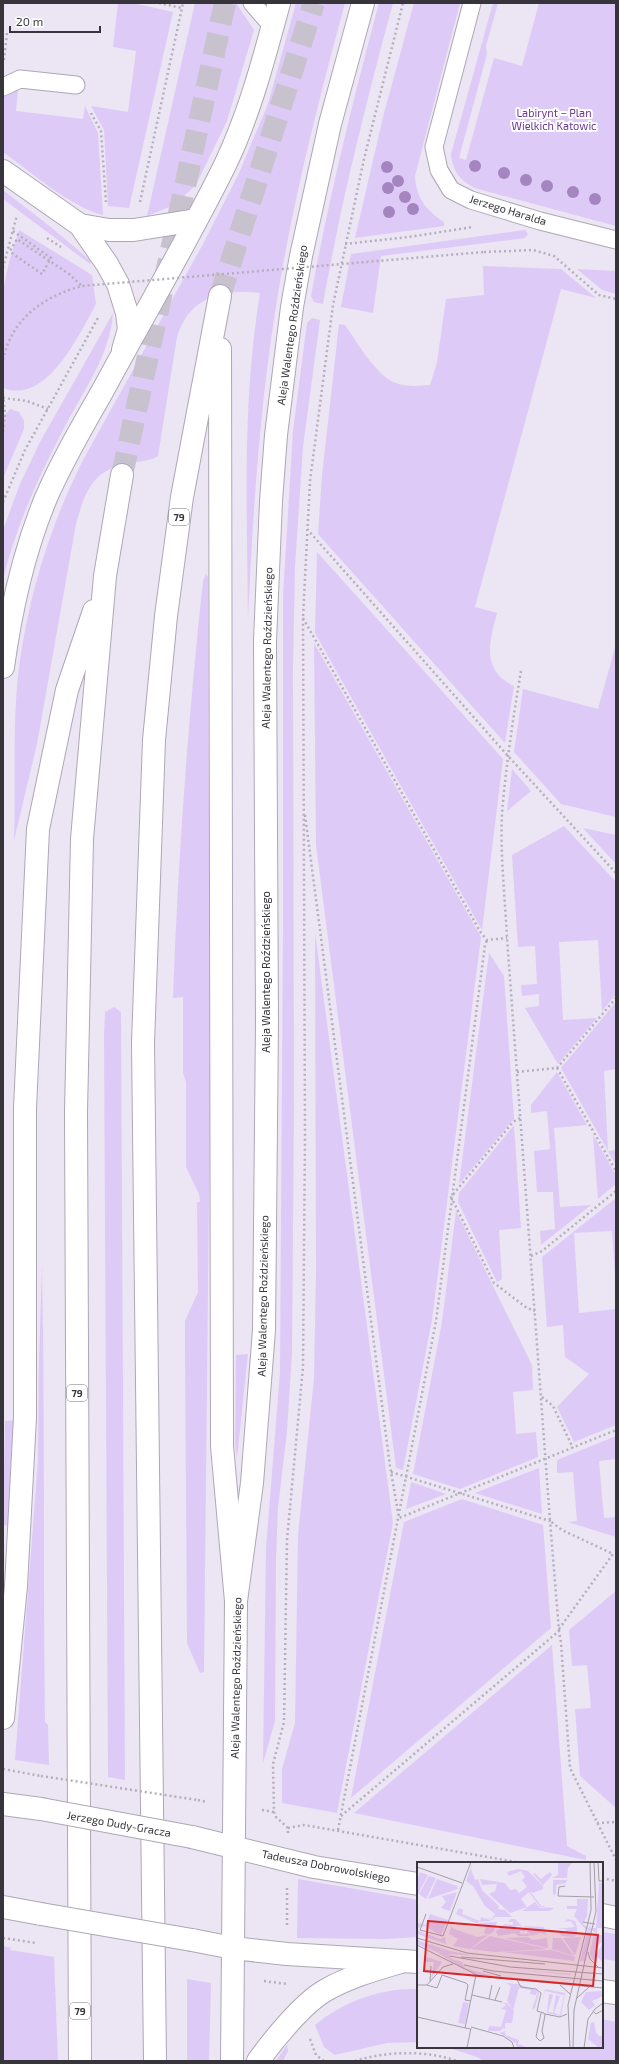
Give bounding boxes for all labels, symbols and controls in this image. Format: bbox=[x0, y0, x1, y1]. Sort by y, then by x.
scale bar bbox=[10, 8, 100, 34]
text: 20 m bbox=[16, 14, 43, 28]
park label: Labirynt – Plan Wielkich Katowic bbox=[512, 106, 597, 132]
street label: Jerzego Haralda bbox=[468, 192, 548, 227]
street label: Aleja Walentego Roździeńskiego bbox=[274, 244, 310, 406]
road number: 79 bbox=[169, 509, 189, 525]
street label: Aleja Walentego Roździeńskiego bbox=[259, 567, 275, 729]
street label: Aleja Walentego Roździeńskiego bbox=[259, 891, 273, 1053]
street label: Aleja Walentego Roździeńskiego bbox=[255, 1215, 271, 1377]
road number: 79 bbox=[67, 1385, 87, 1401]
street label: Aleja Walentego Roździeńskiego bbox=[228, 1597, 244, 1759]
street label: Jerzego Dudy-Gracza bbox=[66, 1808, 172, 1839]
street label: Tadeusza Dobrowolskiego bbox=[261, 1847, 391, 1884]
inset map bbox=[417, 1862, 603, 2048]
road number: 79 bbox=[70, 2003, 90, 2019]

